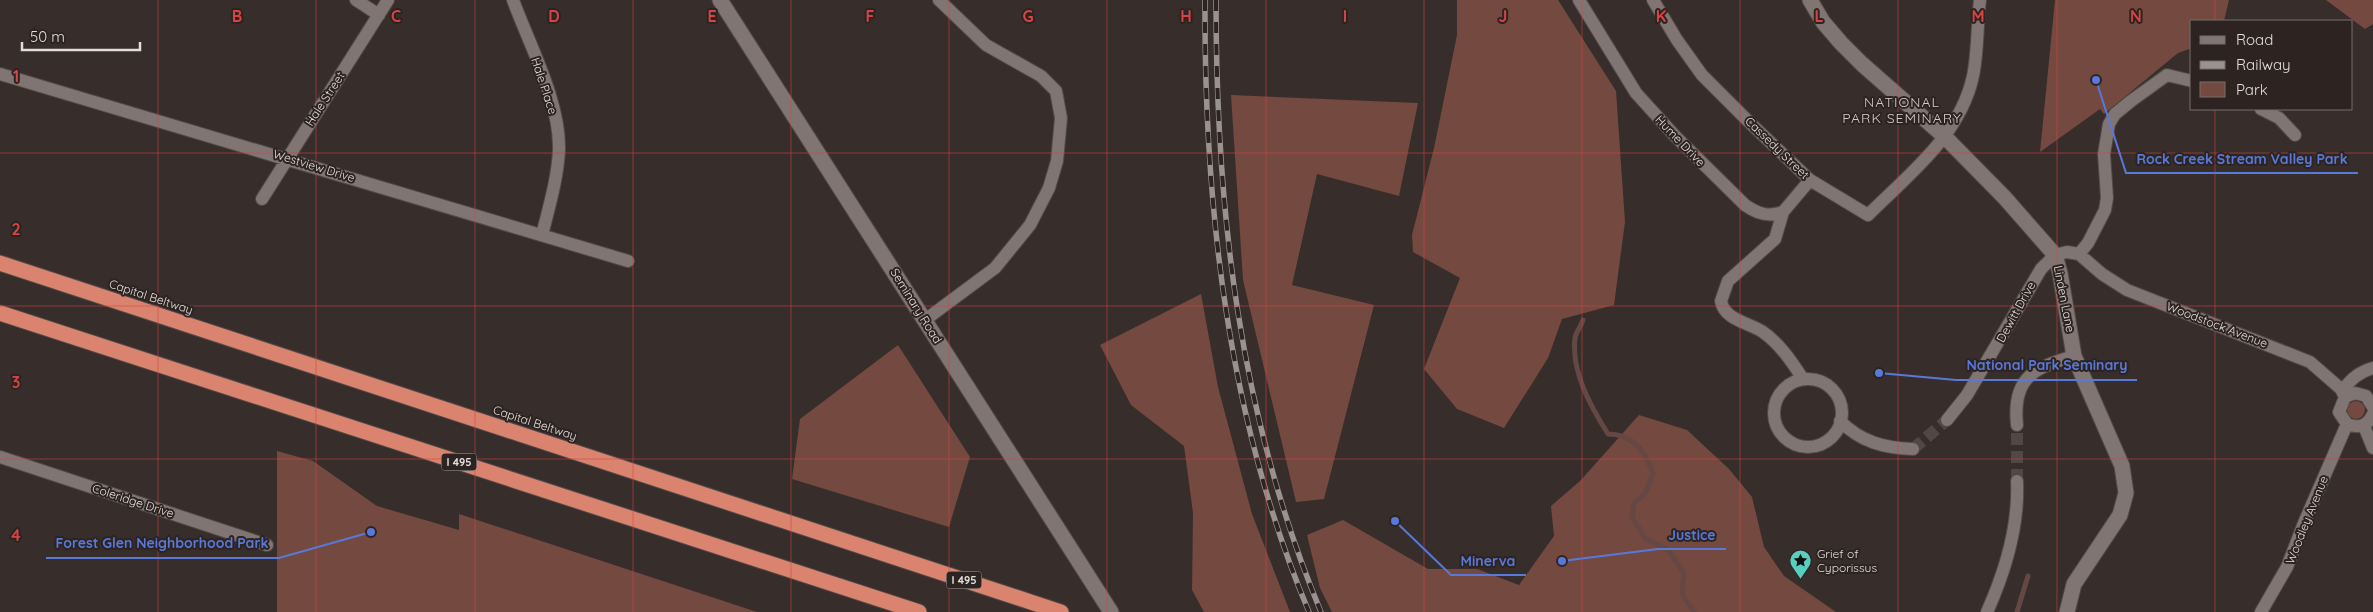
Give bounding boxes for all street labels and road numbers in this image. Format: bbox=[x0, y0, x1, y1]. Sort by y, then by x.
street label: Hale Place bbox=[528, 56, 561, 116]
street label: Hale Street bbox=[302, 69, 348, 129]
street label: Hume Drive bbox=[1652, 112, 1709, 170]
street label: Cassedy Street bbox=[1742, 113, 1813, 182]
street label: Westview Drive bbox=[271, 146, 357, 185]
street label: Linden Lane bbox=[2051, 264, 2078, 334]
street label: Seminary Road bbox=[887, 265, 946, 346]
street label: Capital Beltway bbox=[107, 276, 195, 317]
street label: Dewitt Drive bbox=[1993, 278, 2039, 345]
street label: Woodstock Avenue bbox=[2165, 298, 2270, 351]
street label: Capital Beltway bbox=[491, 402, 579, 443]
road number: I 495 bbox=[442, 454, 476, 471]
street label: Woodley Avenue bbox=[2282, 473, 2331, 566]
street label: Coleridge Drive bbox=[90, 480, 176, 521]
road number: I 495 bbox=[946, 572, 982, 588]

